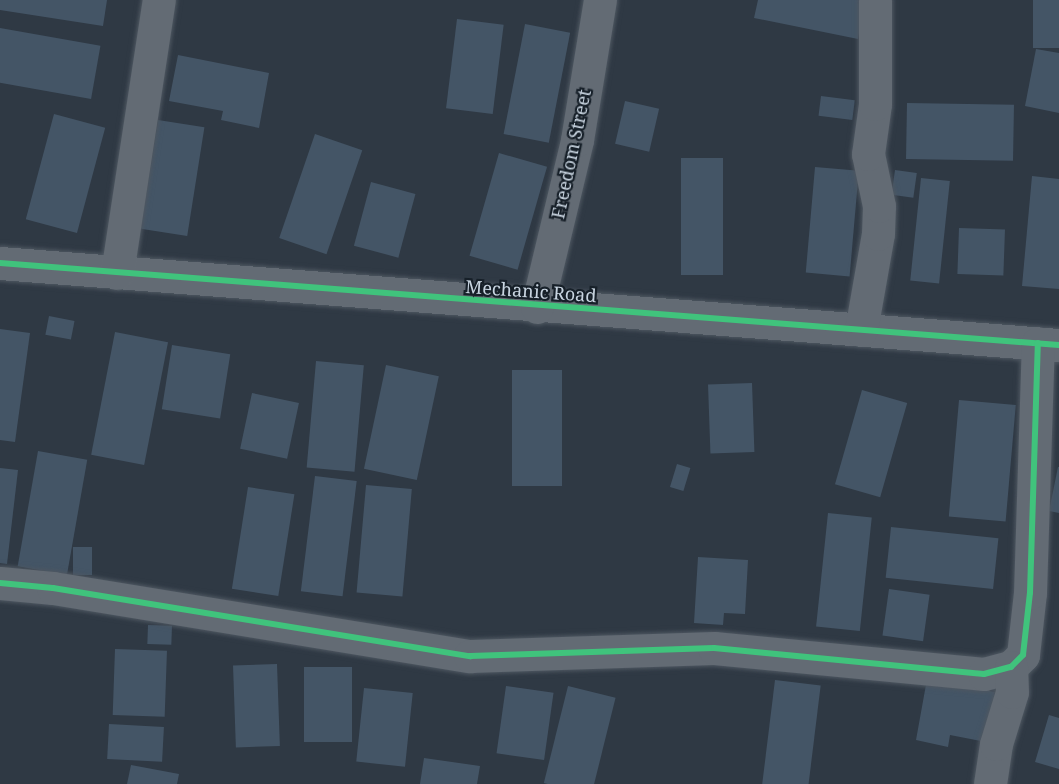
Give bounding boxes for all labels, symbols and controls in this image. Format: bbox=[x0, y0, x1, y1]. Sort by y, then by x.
street label: Freedom Street bbox=[547, 87, 595, 221]
street label: Mechanic Road bbox=[465, 276, 597, 306]

